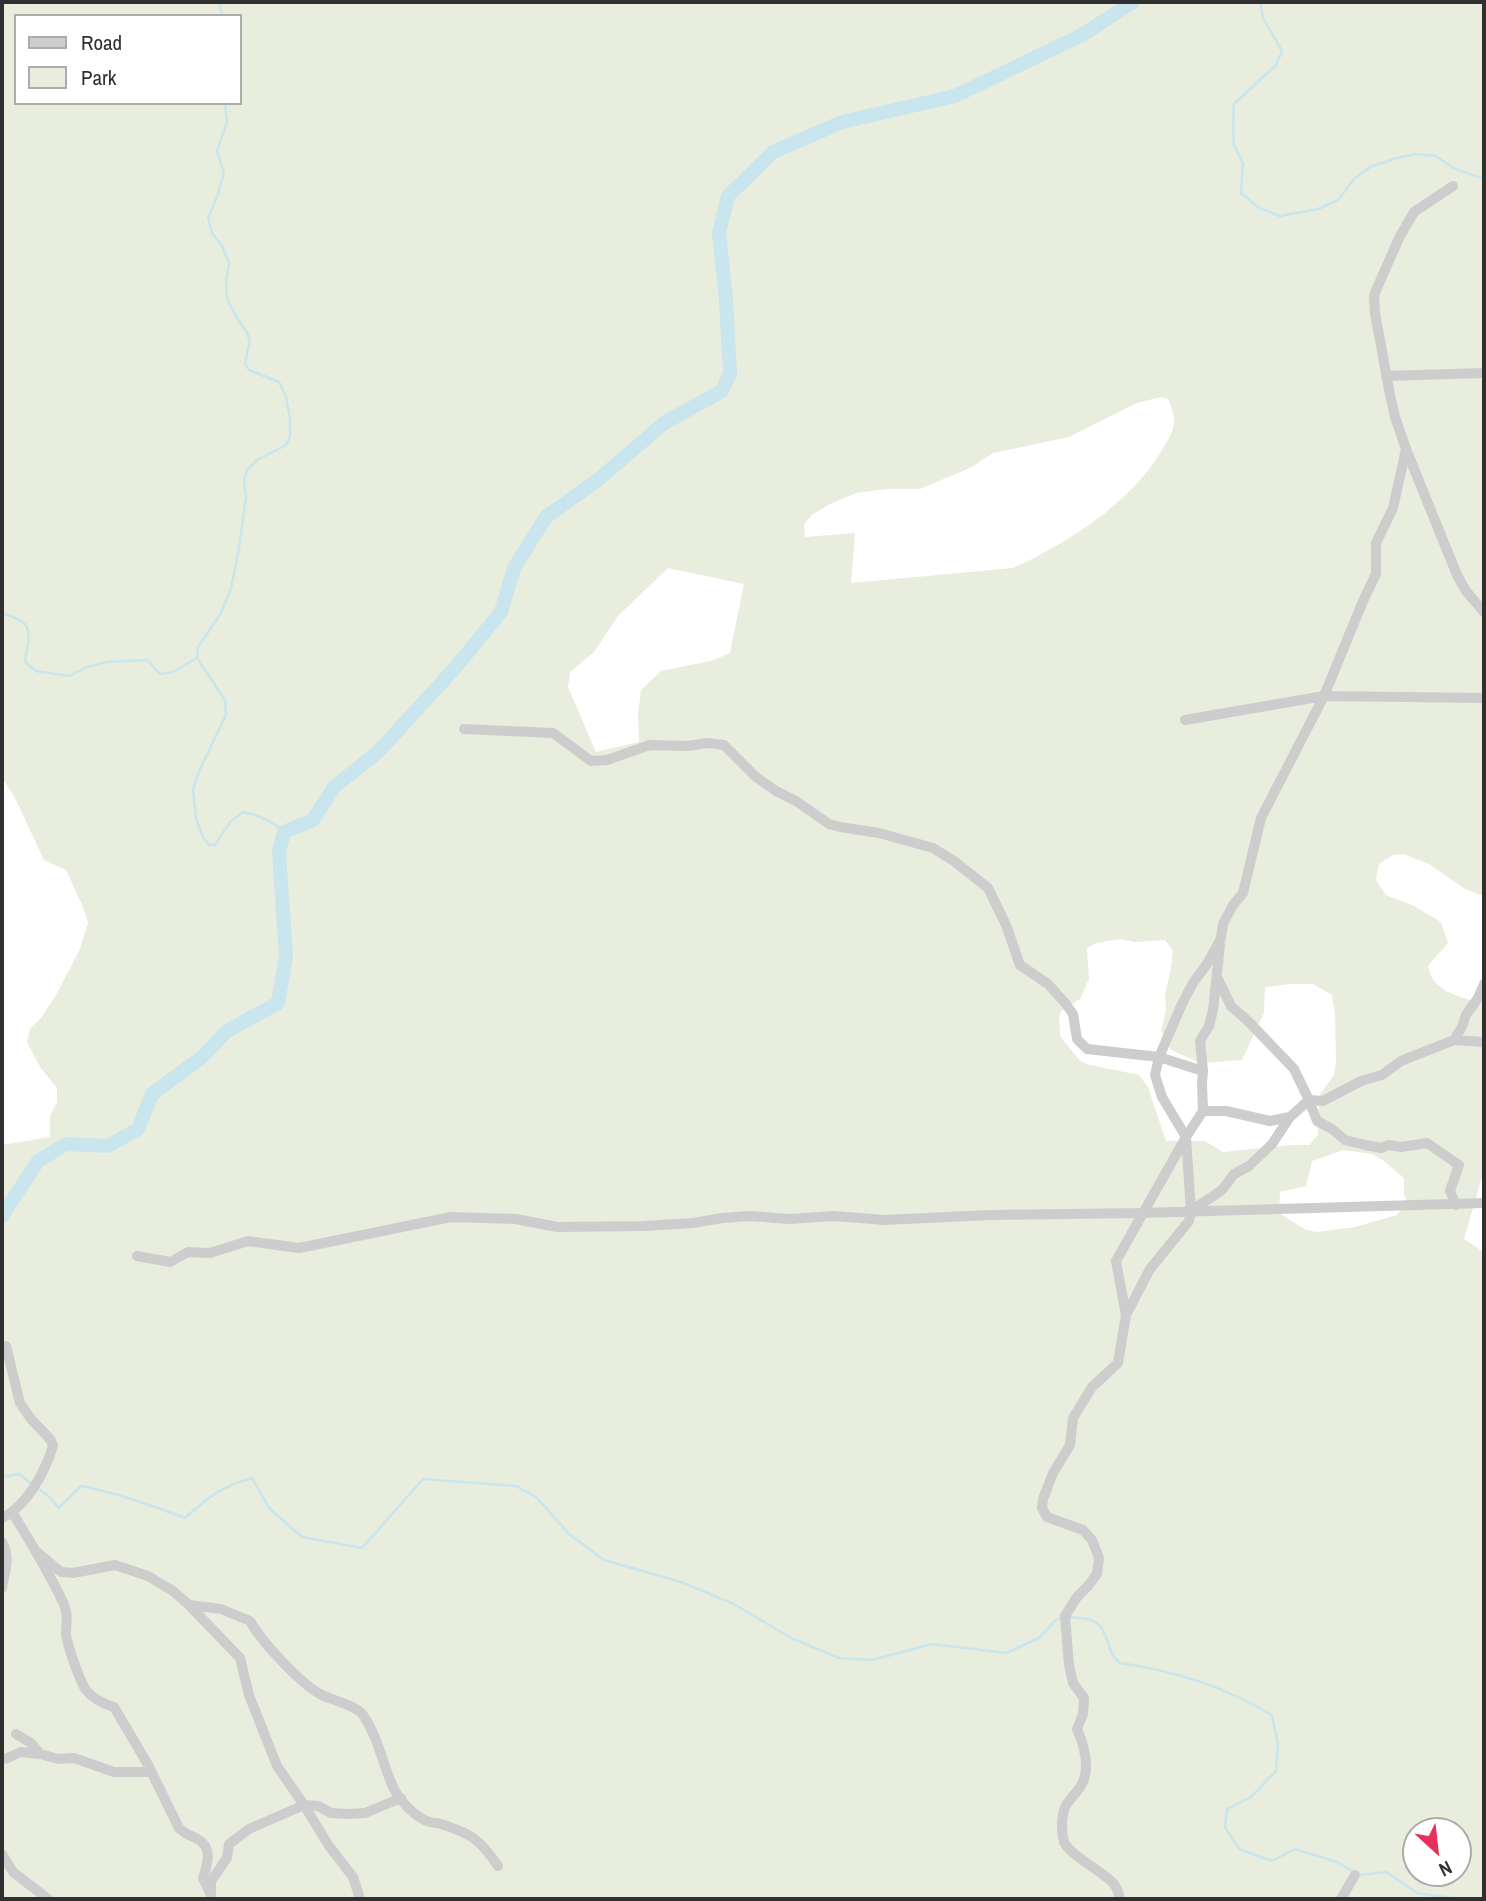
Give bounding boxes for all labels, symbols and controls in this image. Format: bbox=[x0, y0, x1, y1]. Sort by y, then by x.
legend bbox=[14, 14, 242, 105]
text: Road bbox=[81, 28, 122, 57]
text: Park bbox=[81, 63, 116, 92]
north arrow bbox=[1402, 1817, 1472, 1887]
text: N bbox=[1435, 1855, 1457, 1883]

